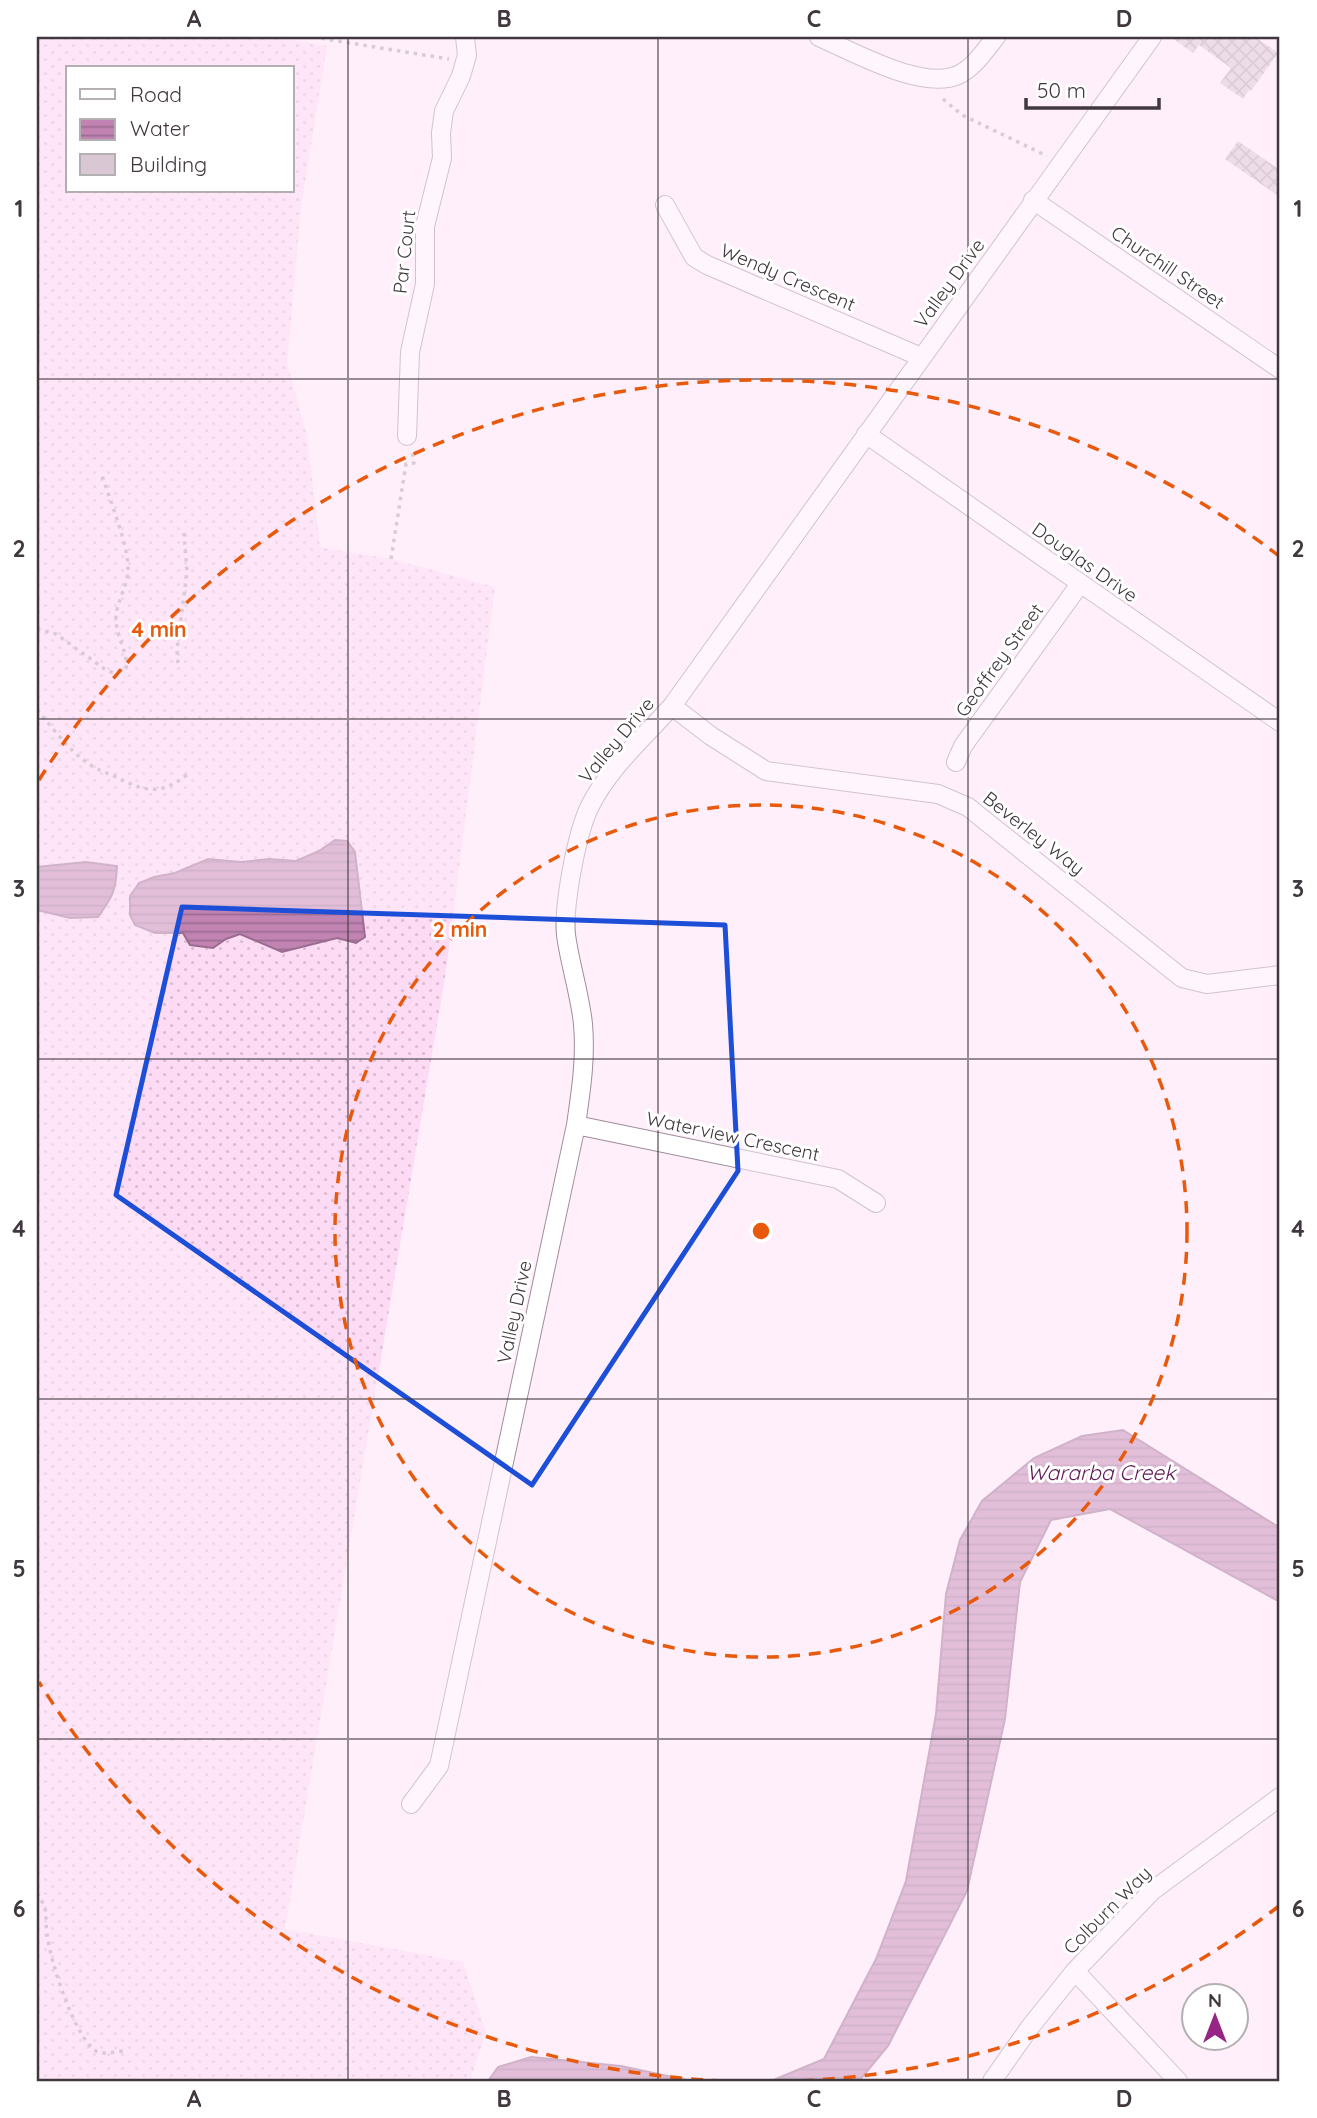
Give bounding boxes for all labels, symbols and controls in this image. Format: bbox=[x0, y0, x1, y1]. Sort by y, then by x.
text: A bbox=[187, 4, 202, 33]
text: B bbox=[496, 4, 512, 33]
text: C bbox=[807, 4, 821, 33]
text: D bbox=[1116, 4, 1132, 33]
legend bbox=[66, 66, 294, 192]
scale bar bbox=[1026, 66, 1160, 110]
text: 50 m bbox=[1037, 77, 1086, 103]
text: Road bbox=[130, 81, 182, 107]
text: Water bbox=[130, 115, 190, 141]
text: Building bbox=[130, 151, 207, 177]
text: 1 bbox=[15, 194, 23, 223]
text: 1 bbox=[1294, 194, 1302, 223]
street label: Par Court bbox=[388, 209, 420, 295]
street label: Churchill Street bbox=[1107, 220, 1229, 314]
street label: Valley Drive bbox=[908, 234, 990, 332]
street label: Wendy Crescent bbox=[717, 238, 859, 316]
street label: Douglas Drive bbox=[1028, 517, 1142, 607]
text: 2 bbox=[12, 534, 26, 563]
text: 2 bbox=[1291, 534, 1305, 563]
street label: Geoffrey Street bbox=[950, 599, 1048, 721]
text: 4 min bbox=[131, 616, 187, 642]
street label: Valley Drive bbox=[573, 692, 659, 788]
street label: Beverley Way bbox=[978, 786, 1090, 880]
text: 3 bbox=[13, 874, 25, 903]
text: 3 bbox=[1292, 874, 1304, 903]
text: 2 min bbox=[433, 916, 487, 942]
street label: Waterview Crescent bbox=[644, 1106, 822, 1166]
text: 4 bbox=[12, 1214, 26, 1243]
text: 4 bbox=[1291, 1214, 1305, 1243]
centre of rings bbox=[749, 1219, 773, 1243]
street label: Valley Drive bbox=[491, 1258, 537, 1366]
water label: Wararba Creek bbox=[1027, 1459, 1177, 1485]
text: 5 bbox=[12, 1554, 26, 1583]
text: 5 bbox=[1291, 1554, 1305, 1583]
street label: Colburn Way bbox=[1058, 1861, 1156, 1959]
text: 6 bbox=[13, 1894, 25, 1923]
text: 6 bbox=[1292, 1894, 1304, 1923]
north arrow bbox=[1180, 1982, 1250, 2052]
text: N bbox=[1208, 1988, 1222, 2012]
text: A bbox=[187, 2084, 202, 2113]
text: B bbox=[496, 2084, 512, 2113]
text: C bbox=[807, 2084, 821, 2113]
text: D bbox=[1116, 2084, 1132, 2113]

